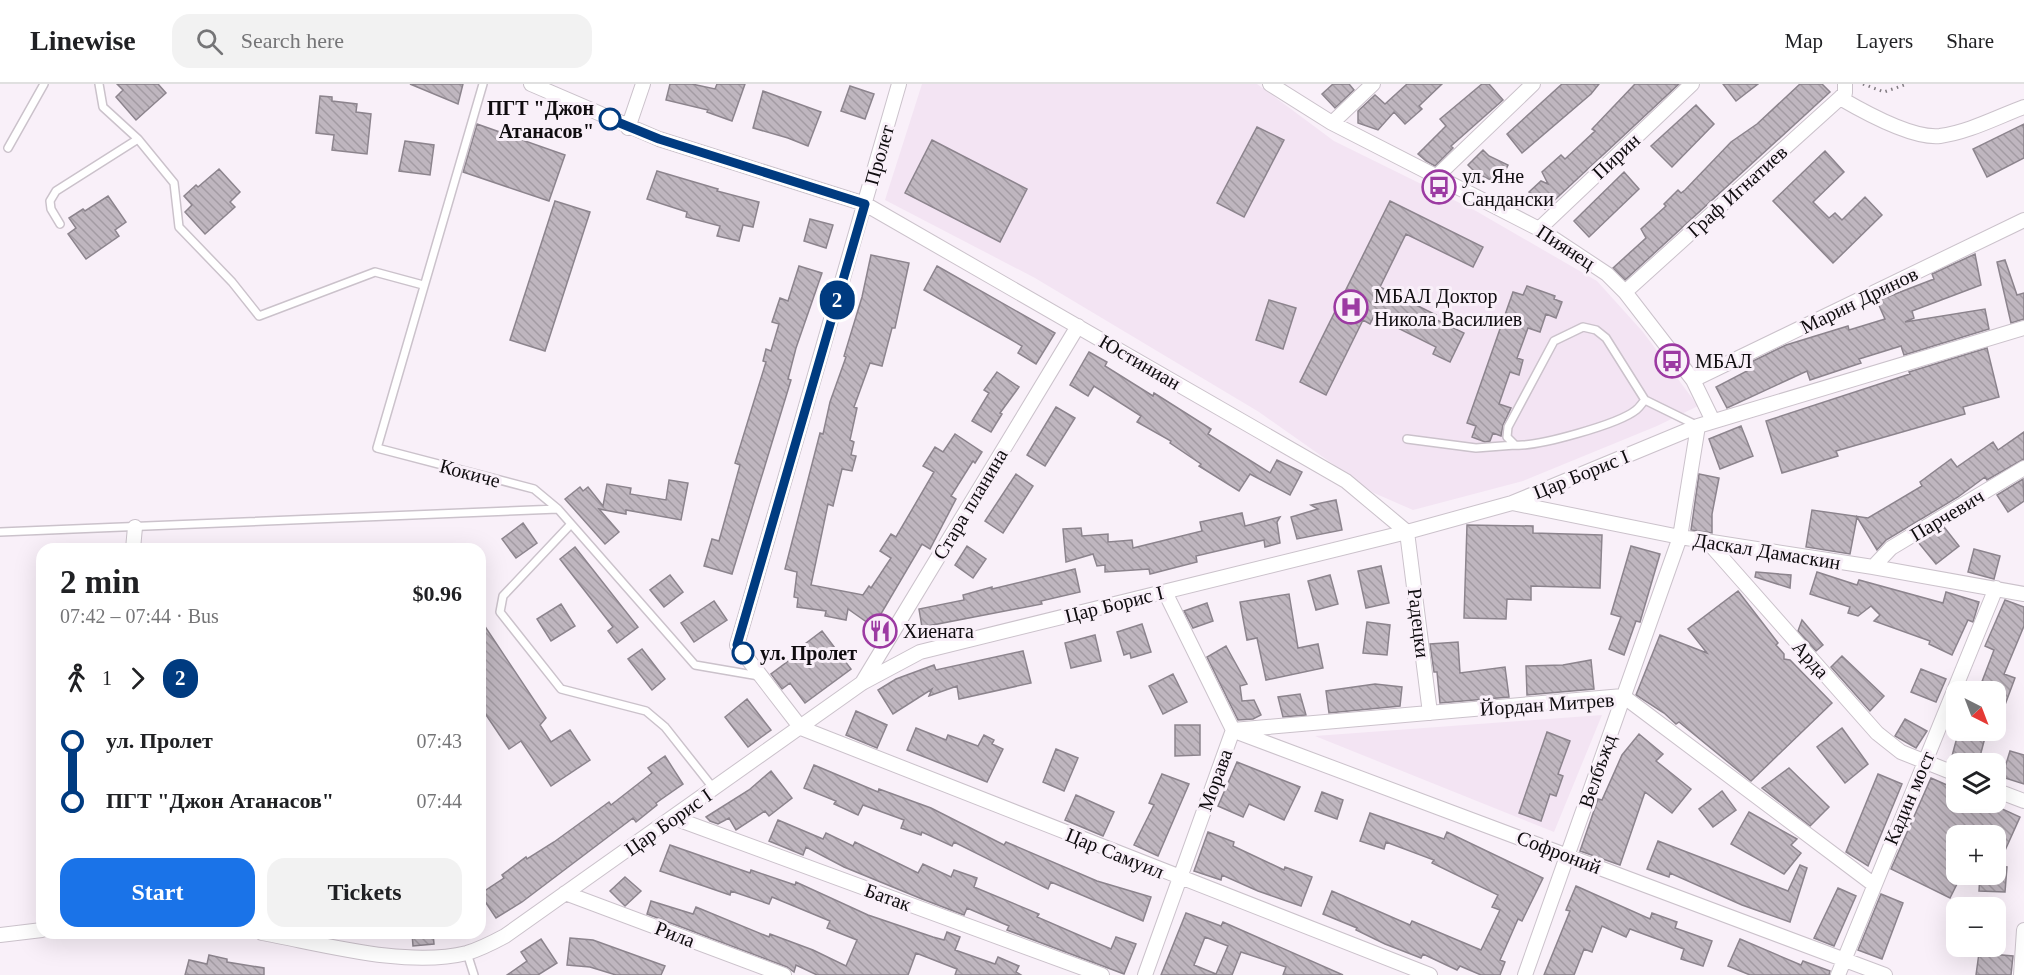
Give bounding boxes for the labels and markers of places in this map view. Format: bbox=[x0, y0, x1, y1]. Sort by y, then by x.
place label: ПГТ "Джон Атанасов" bbox=[487, 97, 594, 142]
marker: ПГТ "Джон Атанасов" bbox=[599, 108, 621, 130]
place label: ул. Яне Сандански bbox=[1462, 165, 1554, 211]
bus stop icon: ул. Яне Сандански bbox=[1421, 169, 1457, 205]
place label: МБАЛ Доктор Никола Василиев bbox=[1374, 285, 1522, 330]
hospital icon: МБАЛ Доктор Никола Василиев bbox=[1333, 289, 1369, 325]
bus stop icon: МБАЛ bbox=[1654, 343, 1690, 379]
place label: МБАЛ bbox=[1695, 350, 1752, 372]
restaurant icon: Хиената bbox=[862, 613, 898, 649]
place label: Хиената bbox=[903, 620, 974, 642]
marker: ул. Пролет bbox=[732, 642, 754, 664]
place label: ул. Пролет bbox=[760, 642, 857, 665]

